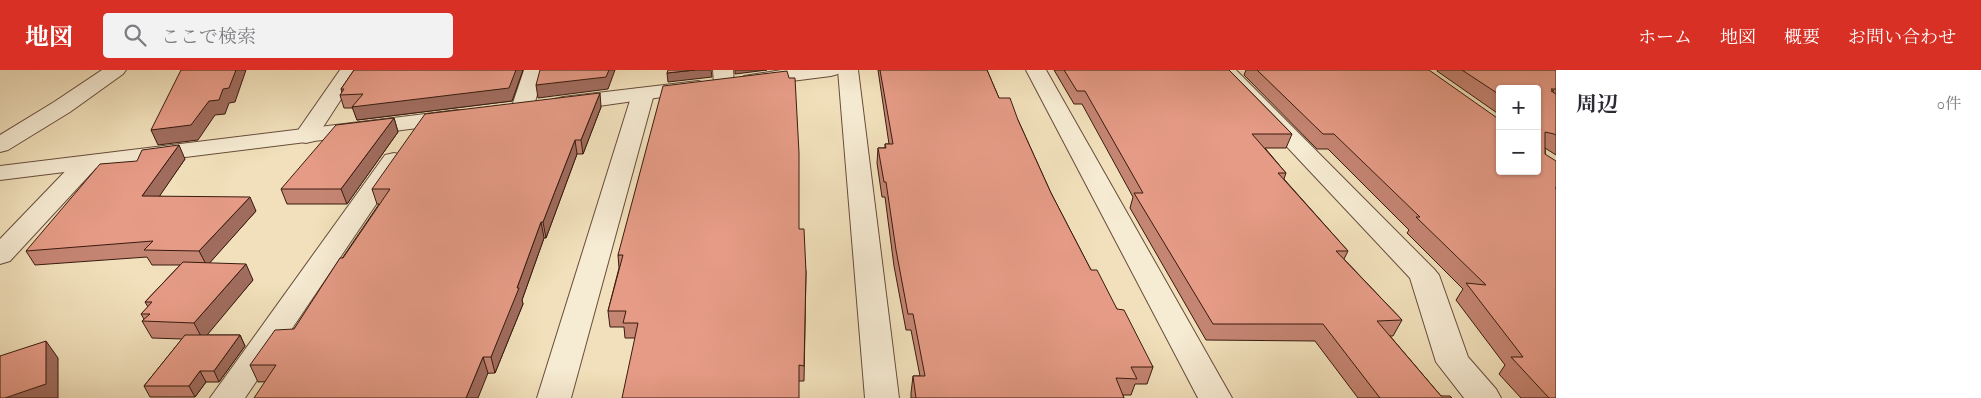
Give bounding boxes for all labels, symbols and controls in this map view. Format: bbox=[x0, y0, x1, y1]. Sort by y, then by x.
search box bbox=[103, 13, 453, 58]
icon: search bbox=[121, 21, 149, 49]
text: 地図 bbox=[25, 22, 73, 53]
text: ここで検索 bbox=[161, 25, 256, 49]
text: ホーム bbox=[1638, 26, 1692, 49]
text: 地図 bbox=[1720, 26, 1756, 49]
text: 概要 bbox=[1784, 26, 1820, 49]
text: お問い合わせ bbox=[1848, 26, 1956, 49]
map controls bbox=[1496, 85, 1541, 175]
button: + bbox=[1496, 85, 1541, 130]
text: 周辺 bbox=[1576, 91, 1618, 118]
text: 0件 bbox=[1937, 94, 1961, 114]
button: − bbox=[1496, 130, 1541, 175]

